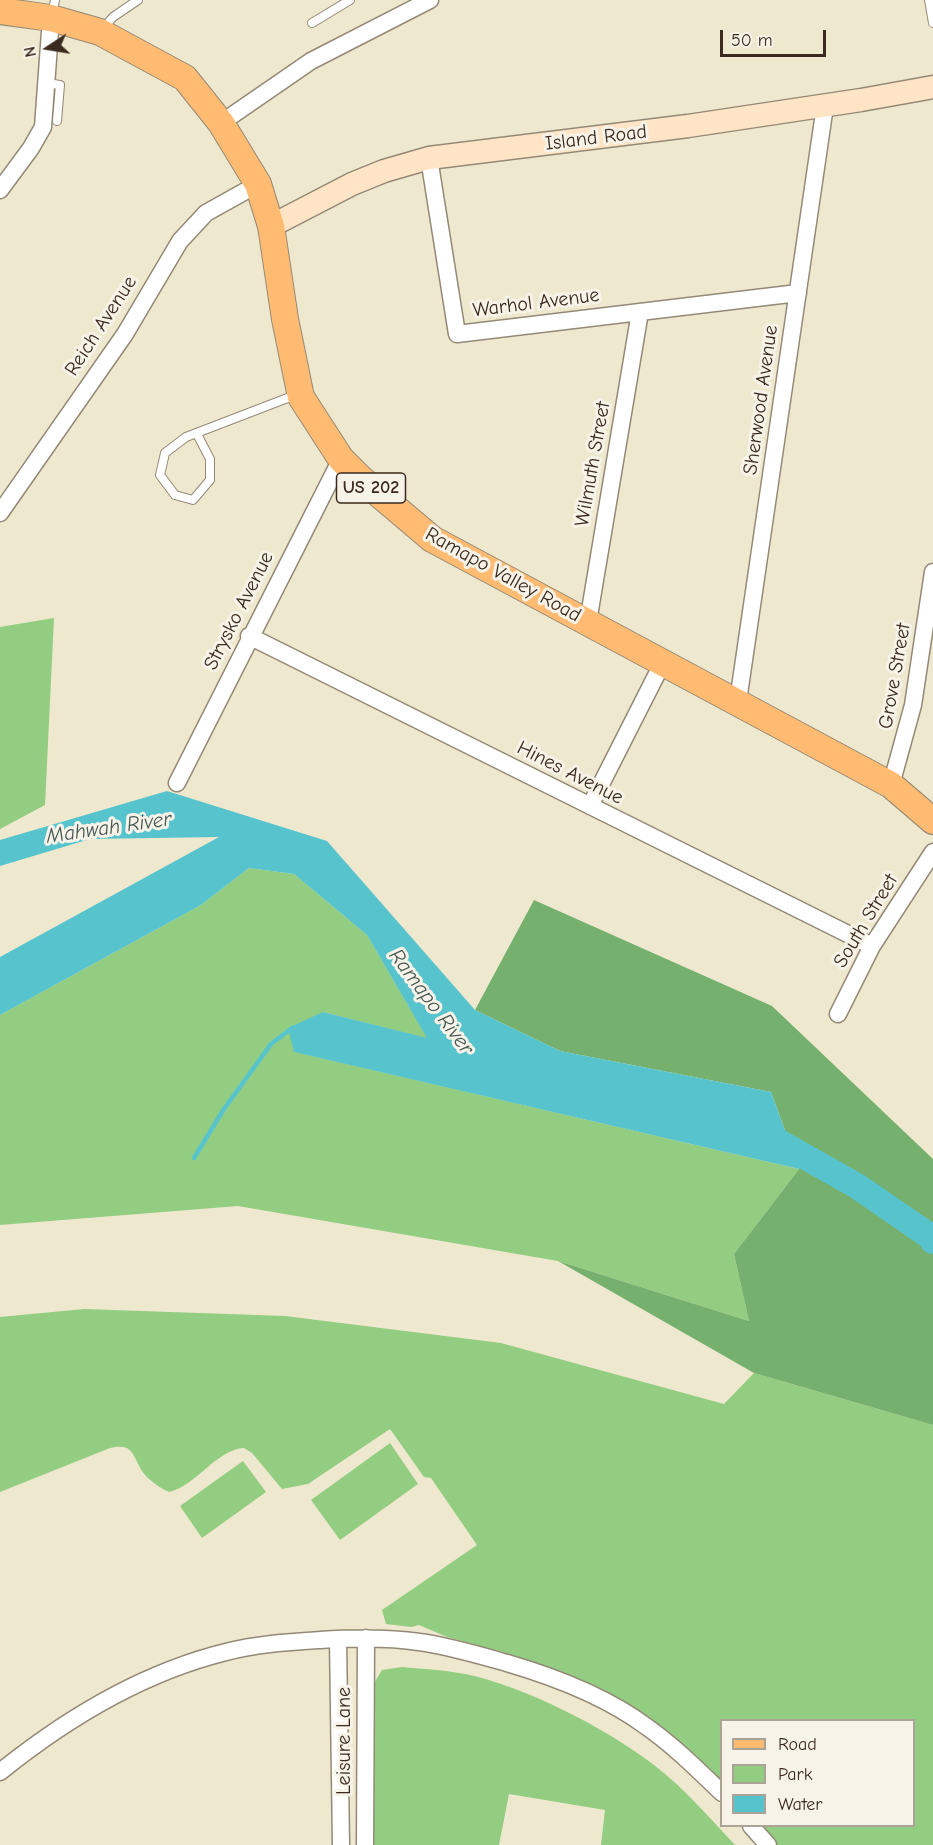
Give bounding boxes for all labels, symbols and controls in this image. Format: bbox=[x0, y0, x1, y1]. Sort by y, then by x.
north arrow bbox=[18, 18, 78, 78]
scale bar bbox=[723, 18, 830, 56]
text: 50 m bbox=[731, 30, 773, 51]
text: N bbox=[21, 45, 40, 59]
street label: Island Road bbox=[544, 120, 648, 156]
street label: Reich Avenue bbox=[60, 272, 142, 380]
street label: Warhol Avenue bbox=[471, 283, 601, 323]
street label: Sherwood Avenue bbox=[739, 324, 783, 476]
street label: Wilmuth Street bbox=[570, 400, 616, 528]
road number: US 202 bbox=[336, 473, 406, 503]
street label: Ramapo Valley Road bbox=[421, 522, 585, 628]
street label: Strysko Avenue bbox=[199, 548, 279, 674]
street label: Grove Street bbox=[874, 621, 916, 731]
street label: Hines Avenue bbox=[513, 736, 627, 810]
water label: Mahwah River bbox=[45, 807, 173, 849]
street label: South Street bbox=[829, 870, 903, 972]
water label: Ramapo River bbox=[383, 944, 479, 1060]
street label: Leisure Lane bbox=[332, 1687, 356, 1795]
legend bbox=[720, 1719, 915, 1827]
text: Road bbox=[778, 1734, 817, 1755]
text: Park bbox=[778, 1764, 812, 1785]
text: Water bbox=[778, 1794, 822, 1815]

